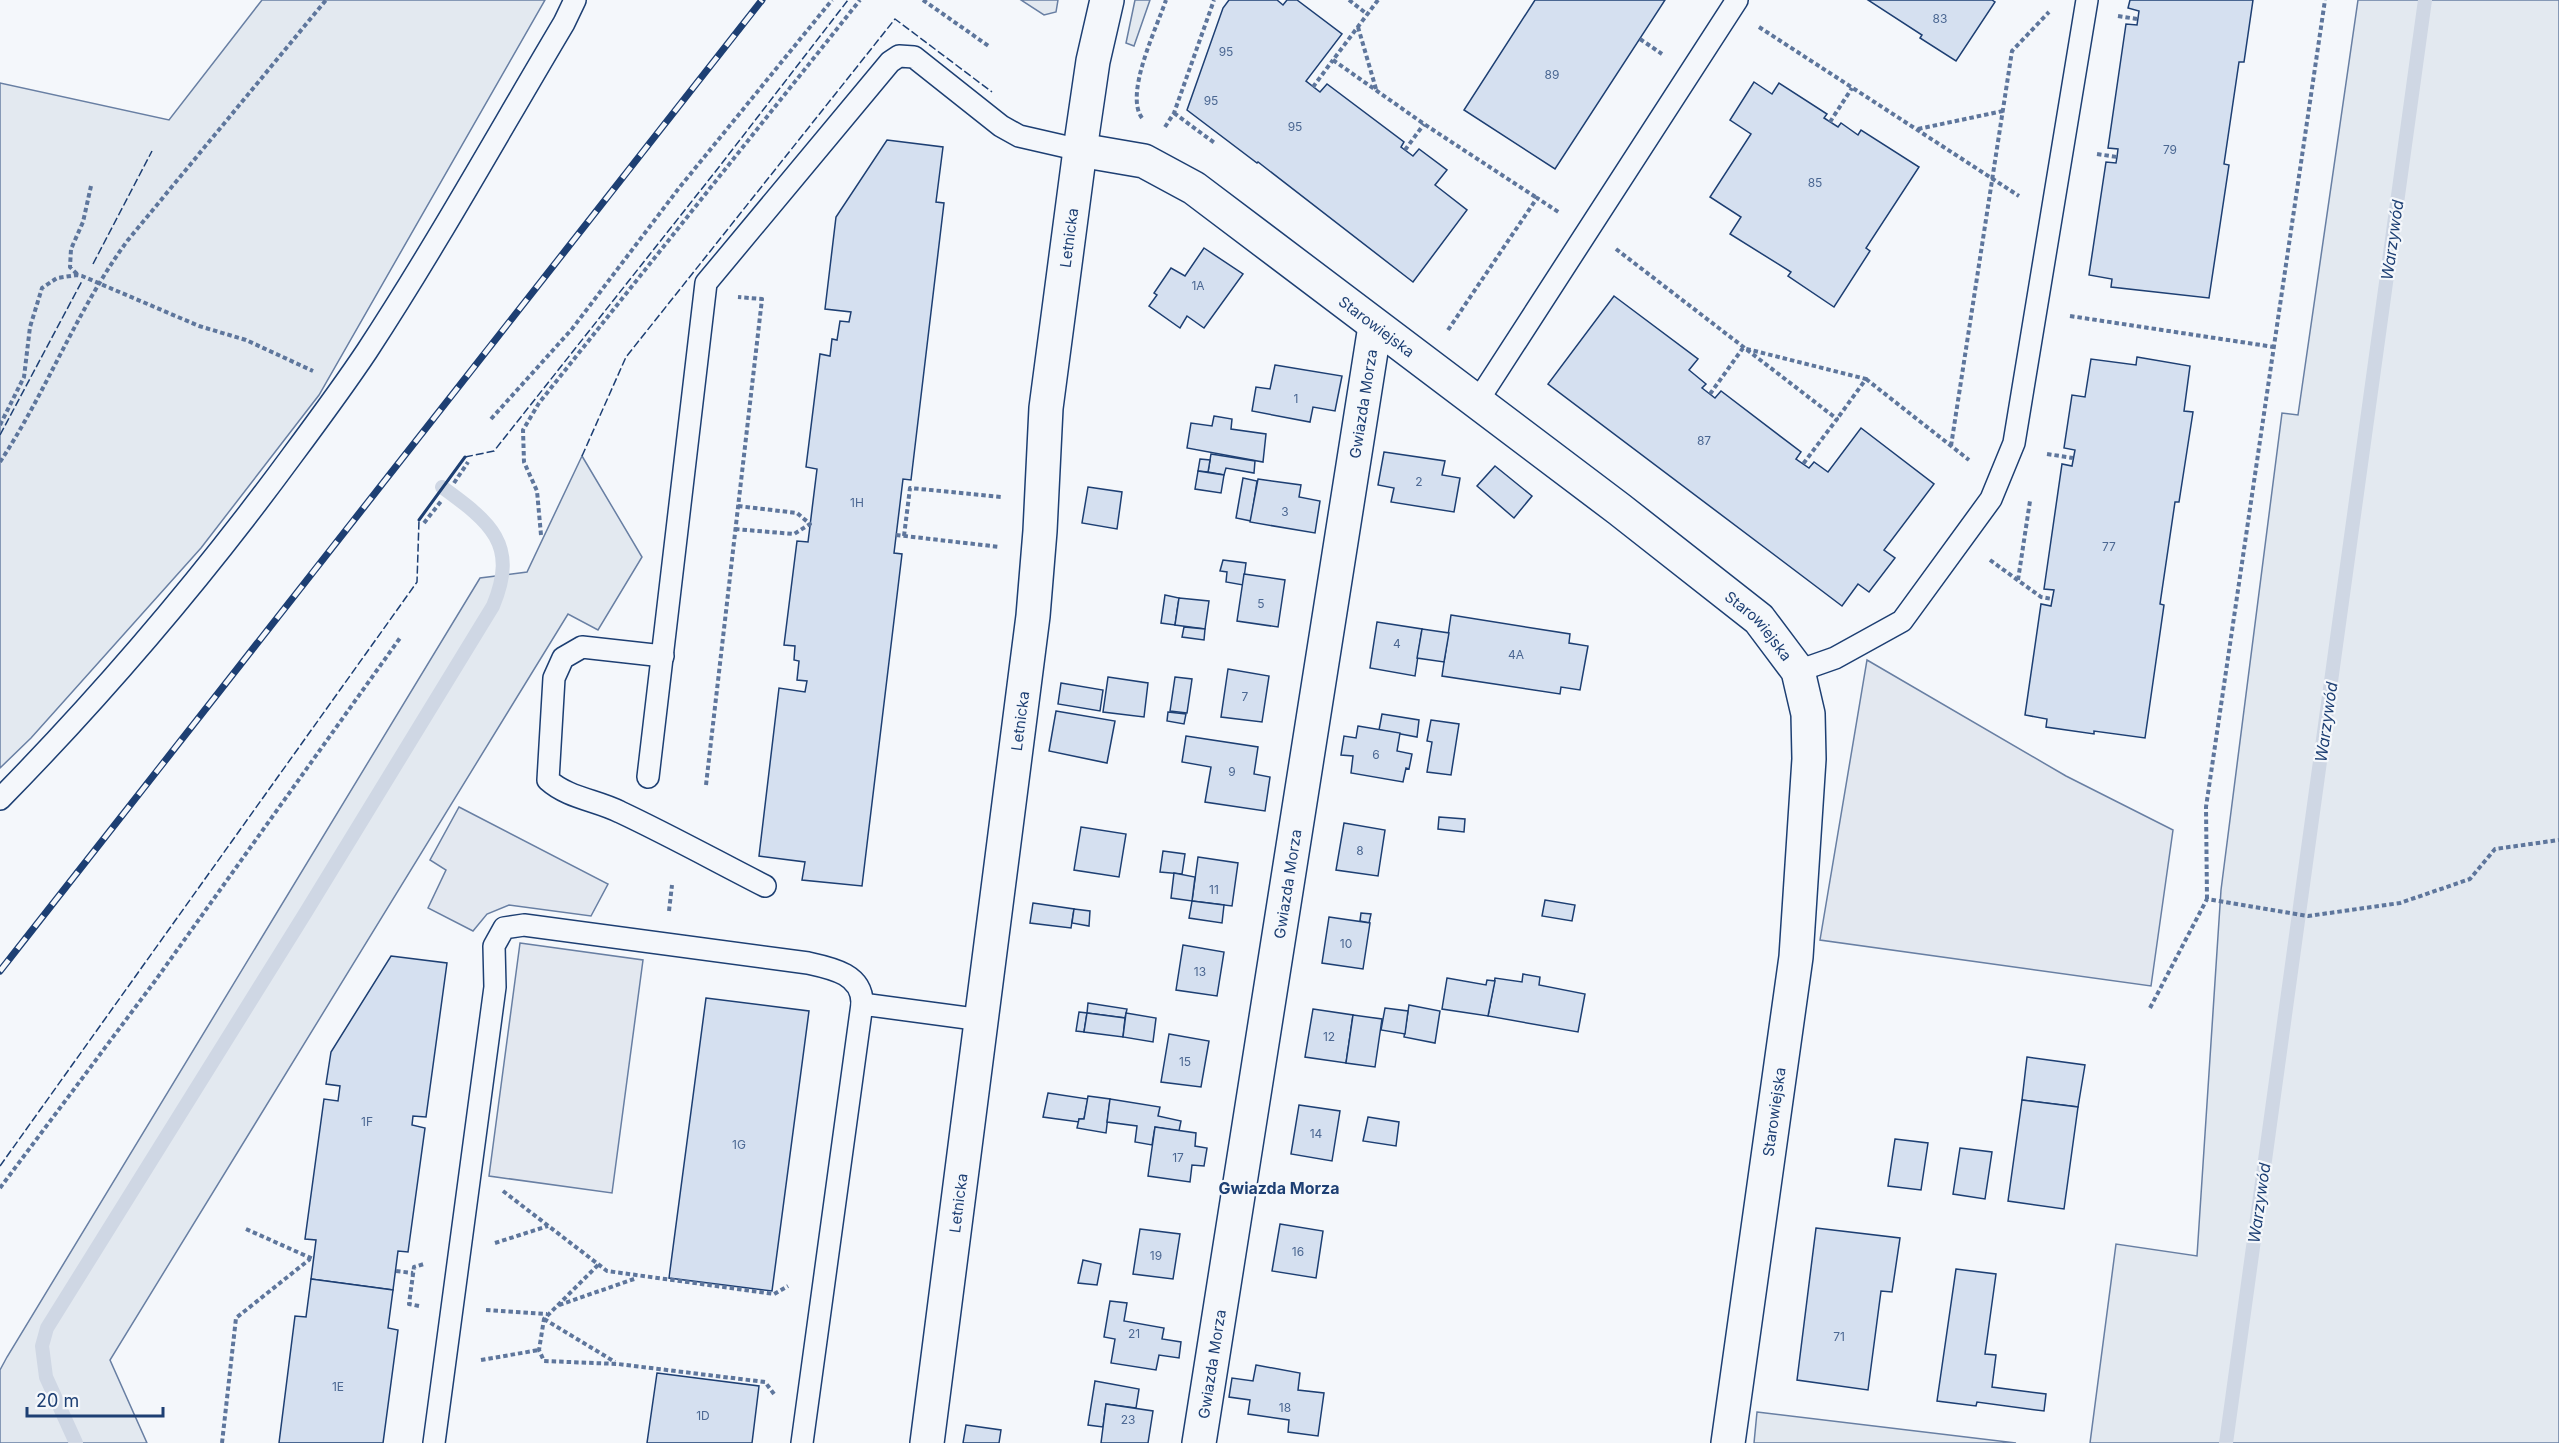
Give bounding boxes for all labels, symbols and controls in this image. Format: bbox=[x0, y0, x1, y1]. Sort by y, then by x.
house number: 83 bbox=[1933, 11, 1947, 26]
house number: 95 bbox=[1219, 44, 1233, 59]
house number: 89 bbox=[1545, 67, 1559, 82]
house number: 95 bbox=[1204, 93, 1218, 108]
house number: 95 bbox=[1288, 119, 1302, 134]
house number: 79 bbox=[2163, 142, 2177, 157]
house number: 85 bbox=[1808, 175, 1822, 190]
water label: Warzywód bbox=[2376, 198, 2408, 281]
street label: Letnicka bbox=[1055, 207, 1082, 269]
house number: 1A bbox=[1191, 278, 1205, 293]
street label: Starowiejska bbox=[1335, 291, 1419, 361]
street label: Gwiazda Morza bbox=[1345, 348, 1381, 460]
house number: 1 bbox=[1294, 391, 1298, 406]
house number: 87 bbox=[1697, 433, 1711, 448]
house number: 2 bbox=[1415, 474, 1423, 489]
house number: 1H bbox=[850, 495, 864, 510]
house number: 3 bbox=[1281, 504, 1289, 519]
house number: 77 bbox=[2102, 539, 2116, 554]
street label: Starowiejska bbox=[1721, 587, 1796, 664]
house number: 5 bbox=[1257, 596, 1265, 611]
house number: 4 bbox=[1393, 636, 1401, 651]
house number: 4A bbox=[1508, 647, 1524, 662]
water label: Warzywód bbox=[2310, 680, 2342, 763]
house number: 7 bbox=[1242, 689, 1249, 704]
street label: Letnicka bbox=[1006, 690, 1033, 752]
house number: 6 bbox=[1372, 747, 1380, 762]
house number: 9 bbox=[1228, 764, 1236, 779]
street label: Gwiazda Morza bbox=[1269, 828, 1305, 940]
house number: 8 bbox=[1356, 843, 1364, 858]
house number: 11 bbox=[1209, 882, 1219, 897]
house number: 10 bbox=[1340, 936, 1352, 951]
house number: 13 bbox=[1194, 964, 1206, 979]
house number: 12 bbox=[1323, 1029, 1335, 1044]
house number: 15 bbox=[1179, 1054, 1191, 1069]
street label: Starowiejska bbox=[1758, 1066, 1790, 1158]
house number: 1F bbox=[361, 1114, 373, 1129]
house number: 14 bbox=[1310, 1126, 1323, 1141]
house number: 1G bbox=[732, 1137, 746, 1152]
house number: 17 bbox=[1172, 1150, 1184, 1165]
water label: Warzywód bbox=[2243, 1161, 2275, 1244]
street label: Letnicka bbox=[945, 1172, 971, 1234]
district label: Gwiazda Morza bbox=[1219, 1178, 1339, 1198]
house number: 16 bbox=[1292, 1244, 1304, 1259]
house number: 19 bbox=[1150, 1248, 1162, 1263]
street label: Gwiazda Morza bbox=[1193, 1308, 1229, 1420]
house number: 21 bbox=[1128, 1326, 1140, 1341]
house number: 71 bbox=[1833, 1329, 1845, 1344]
house number: 1E bbox=[332, 1379, 344, 1394]
scale bar bbox=[27, 1380, 164, 1418]
text: 20 m bbox=[36, 1390, 79, 1411]
house number: 18 bbox=[1279, 1400, 1291, 1415]
house number: 1D bbox=[696, 1408, 710, 1423]
house number: 23 bbox=[1121, 1412, 1135, 1427]

